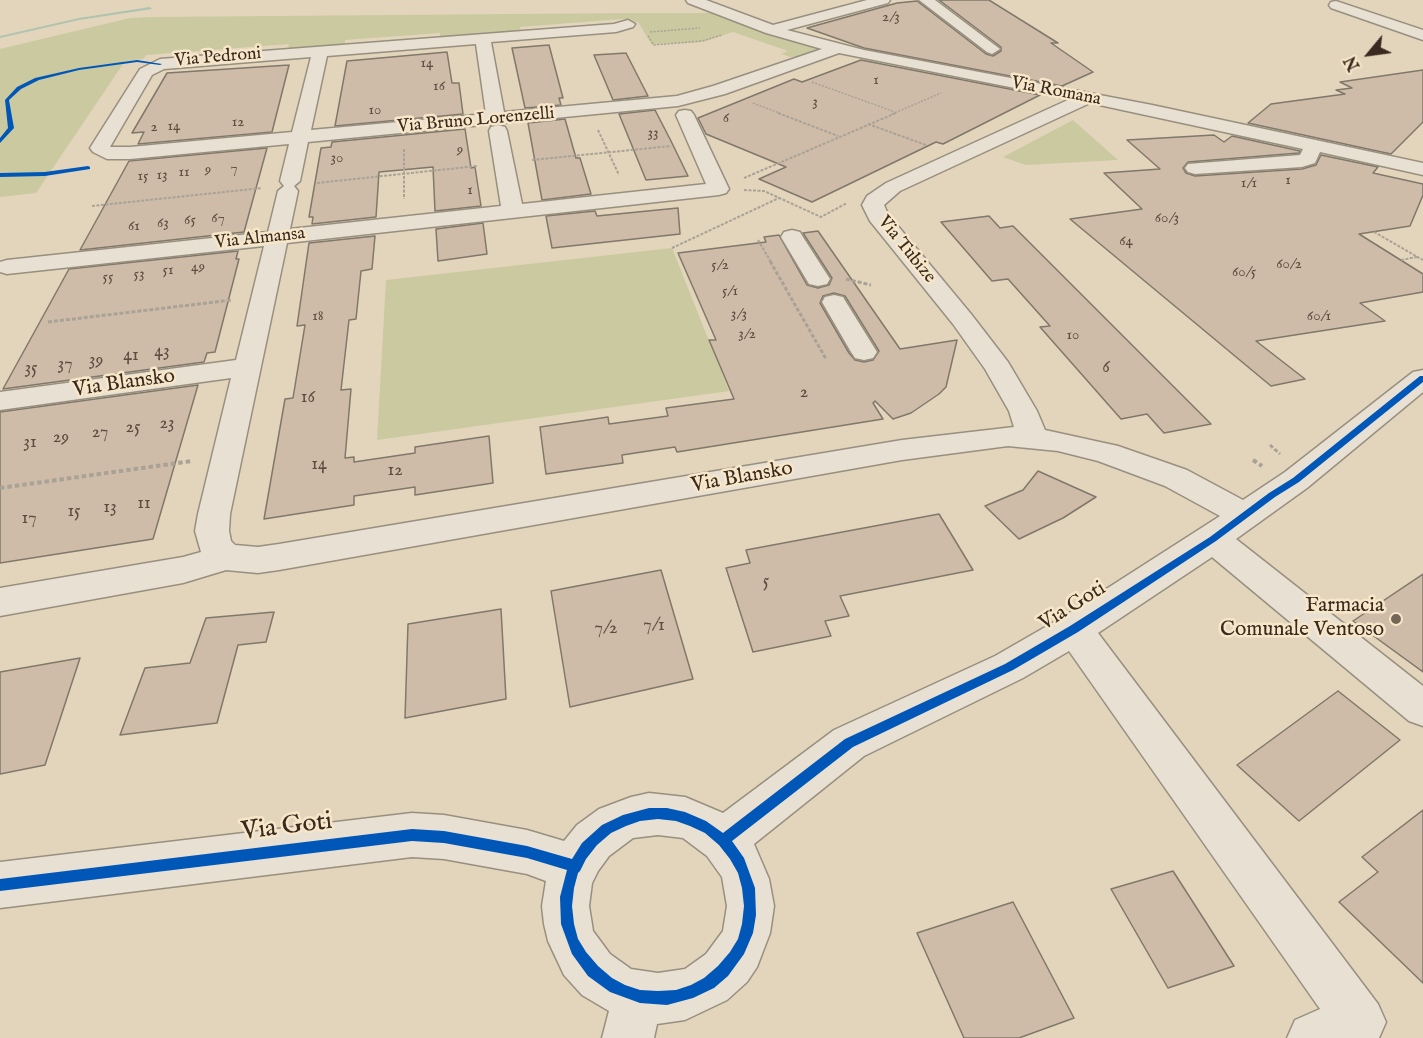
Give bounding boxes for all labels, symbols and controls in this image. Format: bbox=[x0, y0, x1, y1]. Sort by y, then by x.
house number: 2/3 bbox=[882, 9, 900, 27]
north arrow bbox=[1339, 24, 1399, 84]
street label: Via Pedroni bbox=[174, 43, 262, 73]
text: N bbox=[1341, 52, 1365, 74]
house number: 14 bbox=[421, 55, 433, 73]
house number: 1 bbox=[873, 72, 879, 90]
street label: Via Romana bbox=[1009, 73, 1103, 111]
house number: 16 bbox=[433, 78, 445, 96]
house number: 3 bbox=[812, 94, 818, 112]
house number: 10 bbox=[369, 102, 381, 120]
street label: Via Bruno Lorenzelli bbox=[396, 103, 556, 139]
house number: 6 bbox=[723, 110, 729, 128]
house number: 12 bbox=[232, 114, 244, 132]
house number: 14 bbox=[168, 118, 180, 136]
house number: 2 bbox=[150, 119, 158, 137]
house number: 33 bbox=[647, 125, 659, 143]
house number: 9 bbox=[457, 142, 463, 160]
house number: 30 bbox=[331, 150, 343, 168]
house number: 7 bbox=[230, 160, 238, 178]
house number: 9 bbox=[205, 162, 211, 180]
house number: 11 bbox=[178, 164, 190, 182]
house number: 13 bbox=[156, 167, 168, 185]
house number: 15 bbox=[137, 168, 149, 186]
house number: 1 bbox=[1285, 172, 1291, 190]
house number: 1/1 bbox=[1241, 175, 1257, 193]
house number: 1 bbox=[467, 182, 473, 200]
house number: 67 bbox=[211, 210, 225, 228]
house number: 60/3 bbox=[1155, 210, 1179, 228]
house number: 65 bbox=[184, 212, 196, 230]
street label: Via Tubize bbox=[872, 212, 940, 288]
house number: 63 bbox=[157, 215, 169, 233]
house number: 61 bbox=[128, 218, 140, 236]
street label: Via Almansa bbox=[214, 224, 306, 254]
house number: 64 bbox=[1119, 233, 1133, 251]
house number: 60/2 bbox=[1276, 256, 1302, 274]
house number: 5/2 bbox=[711, 257, 729, 275]
house number: 49 bbox=[191, 259, 205, 277]
house number: 51 bbox=[162, 262, 174, 280]
house number: 60/5 bbox=[1232, 264, 1256, 282]
house number: 53 bbox=[133, 266, 145, 284]
house number: 55 bbox=[103, 269, 113, 287]
house number: 5/1 bbox=[722, 283, 738, 301]
house number: 3/3 bbox=[731, 306, 747, 324]
house number: 18 bbox=[312, 308, 324, 326]
house number: 60/1 bbox=[1307, 308, 1331, 326]
house number: 3/2 bbox=[738, 326, 756, 344]
house number: 10 bbox=[1067, 327, 1079, 345]
house number: 43 bbox=[154, 341, 170, 363]
house number: 41 bbox=[123, 345, 139, 367]
house number: 39 bbox=[89, 350, 103, 372]
house number: 37 bbox=[57, 354, 73, 376]
house number: 6 bbox=[1102, 357, 1110, 379]
house number: 35 bbox=[24, 358, 38, 380]
street label: Via Blansko bbox=[71, 364, 177, 404]
house number: 2 bbox=[800, 382, 808, 404]
house number: 16 bbox=[301, 387, 315, 409]
house number: 23 bbox=[159, 413, 175, 435]
house number: 25 bbox=[126, 417, 140, 439]
house number: 27 bbox=[92, 422, 108, 444]
house number: 29 bbox=[53, 427, 69, 449]
house number: 31 bbox=[23, 432, 37, 454]
house number: 14 bbox=[311, 454, 327, 476]
street label: Via Blansko bbox=[689, 457, 795, 499]
house number: 12 bbox=[387, 460, 403, 482]
house number: 11 bbox=[137, 493, 151, 515]
house number: 13 bbox=[103, 497, 117, 519]
house number: 15 bbox=[67, 501, 81, 523]
house number: 17 bbox=[21, 508, 37, 530]
house number: 5 bbox=[763, 571, 769, 593]
street label: Via Goti bbox=[1035, 577, 1111, 637]
place label: Farmacia Comunale Ventoso bbox=[1220, 594, 1384, 644]
marker: Farmacia Comunale Ventoso bbox=[1389, 612, 1403, 626]
house number: 7/1 bbox=[643, 615, 665, 637]
house number: 7/2 bbox=[595, 618, 617, 640]
street label: Via Goti bbox=[240, 807, 334, 849]

